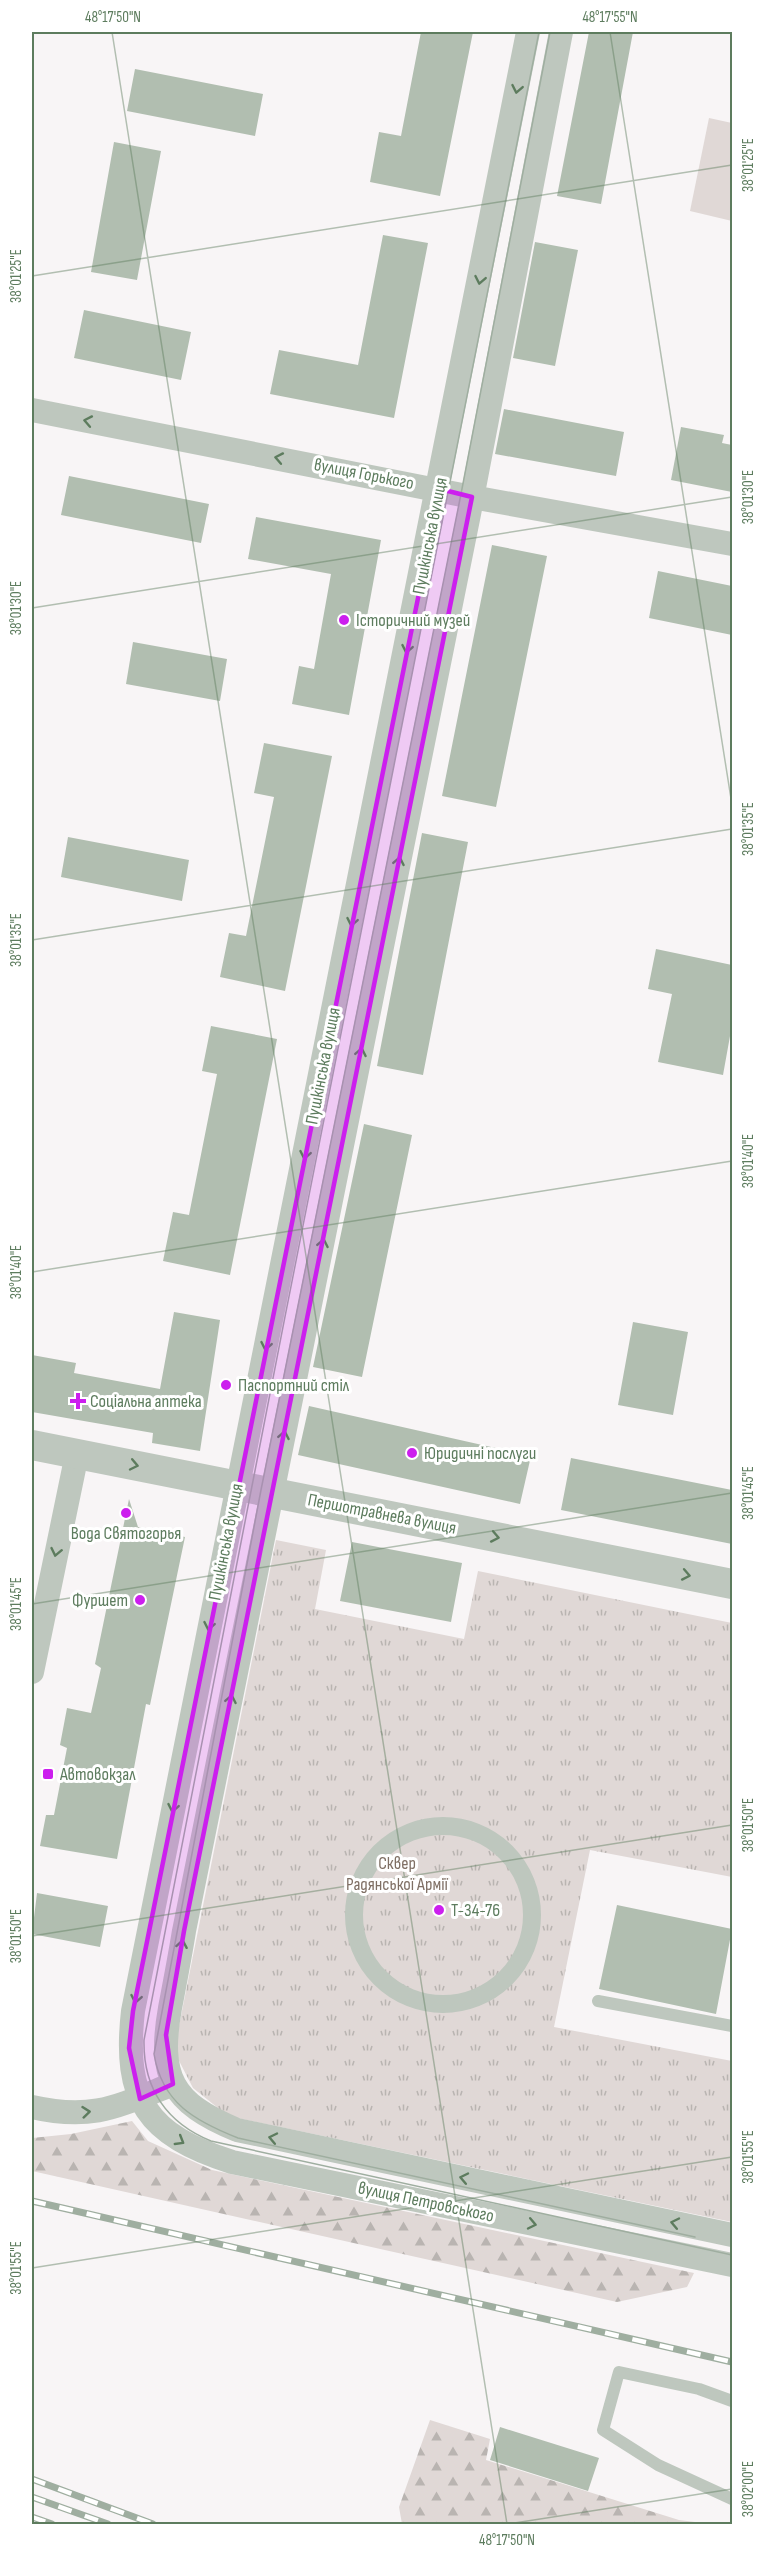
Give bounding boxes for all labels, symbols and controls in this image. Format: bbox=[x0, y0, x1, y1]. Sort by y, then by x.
text: 48°17'50"N bbox=[85, 8, 141, 27]
text: 48°17'55"N bbox=[582, 8, 638, 27]
one-way arrow bbox=[511, 84, 524, 94]
text: 38°01'25"E bbox=[739, 138, 758, 192]
text: 38°01'25"E bbox=[7, 249, 26, 303]
one-way arrow bbox=[474, 275, 487, 285]
one-way arrow bbox=[83, 415, 93, 428]
one-way arrow bbox=[275, 452, 285, 465]
street label: вулиця Горького bbox=[312, 454, 416, 494]
text: 38°01'30"E bbox=[739, 470, 758, 524]
street label: Пушкінська вулиця bbox=[408, 476, 452, 596]
text: 38°01'30"E bbox=[7, 581, 26, 635]
place label: Історичний музей bbox=[356, 610, 470, 631]
marker: Історичний музей bbox=[337, 613, 351, 627]
one-way arrow bbox=[401, 643, 414, 653]
text: 38°01'35"E bbox=[739, 802, 758, 856]
one-way arrow bbox=[392, 856, 405, 866]
text: 38°01'35"E bbox=[7, 913, 26, 967]
one-way arrow bbox=[346, 917, 359, 927]
street label: Пушкінська вулиця bbox=[301, 1006, 345, 1126]
one-way arrow bbox=[354, 1048, 367, 1058]
text: 38°01'40"E bbox=[739, 1134, 758, 1188]
one-way arrow bbox=[299, 1149, 312, 1159]
one-way arrow bbox=[316, 1239, 329, 1249]
text: 38°01'40"E bbox=[7, 1245, 26, 1299]
one-way arrow bbox=[260, 1340, 273, 1350]
place label: Паспортний стіл bbox=[238, 1375, 350, 1396]
marker: Паспортний стіл bbox=[219, 1378, 233, 1392]
place label: Соціальна аптека bbox=[90, 1391, 202, 1412]
marker: Соціальна аптека bbox=[71, 1394, 85, 1408]
one-way arrow bbox=[277, 1430, 290, 1440]
place label: Юридичні послуги bbox=[424, 1443, 536, 1464]
marker: Юридичні послуги bbox=[405, 1446, 419, 1460]
one-way arrow bbox=[129, 1458, 139, 1471]
text: 38°01'45"E bbox=[739, 1466, 758, 1520]
street label: Пушкінська вулиця bbox=[204, 1482, 248, 1602]
street label: Першотравнева вулиця bbox=[306, 1489, 458, 1539]
marker: Вода Святогорья bbox=[119, 1506, 133, 1520]
place label: Вода Святогорья bbox=[71, 1523, 181, 1544]
one-way arrow bbox=[489, 1529, 499, 1542]
one-way arrow bbox=[51, 1547, 64, 1557]
one-way arrow bbox=[681, 1568, 691, 1581]
text: 38°01'45"E bbox=[7, 1577, 26, 1631]
place label: Фуршет bbox=[72, 1590, 128, 1611]
marker: Фуршет bbox=[133, 1593, 147, 1607]
one-way arrow bbox=[203, 1621, 216, 1631]
one-way arrow bbox=[224, 1694, 237, 1704]
place label: Автовокзал bbox=[59, 1764, 136, 1785]
marker: Автовокзал bbox=[41, 1767, 55, 1781]
text: 38°01'50"E bbox=[739, 1798, 758, 1852]
one-way arrow bbox=[167, 1802, 180, 1812]
park label: Сквер Радянської Армії bbox=[346, 1853, 449, 1895]
place label: Т-34-76 bbox=[451, 1900, 500, 1921]
marker: Т-34-76 bbox=[432, 1903, 446, 1917]
text: 38°01'50"E bbox=[7, 1909, 26, 1963]
one-way arrow bbox=[175, 1939, 188, 1949]
one-way arrow bbox=[130, 1994, 143, 2004]
one-way arrow bbox=[82, 2107, 91, 2119]
text: 38°01'55"E bbox=[739, 2130, 758, 2184]
one-way arrow bbox=[268, 2132, 278, 2145]
one-way arrow bbox=[174, 2133, 184, 2145]
one-way arrow bbox=[459, 2172, 469, 2185]
street label: вулиця Петровського bbox=[356, 2177, 496, 2227]
one-way arrow bbox=[527, 2217, 537, 2230]
one-way arrow bbox=[671, 2217, 681, 2230]
text: 38°01'55"E bbox=[7, 2241, 26, 2295]
text: 38°02'00"E bbox=[739, 2461, 758, 2517]
text: 48°17'50"N bbox=[479, 2531, 535, 2550]

